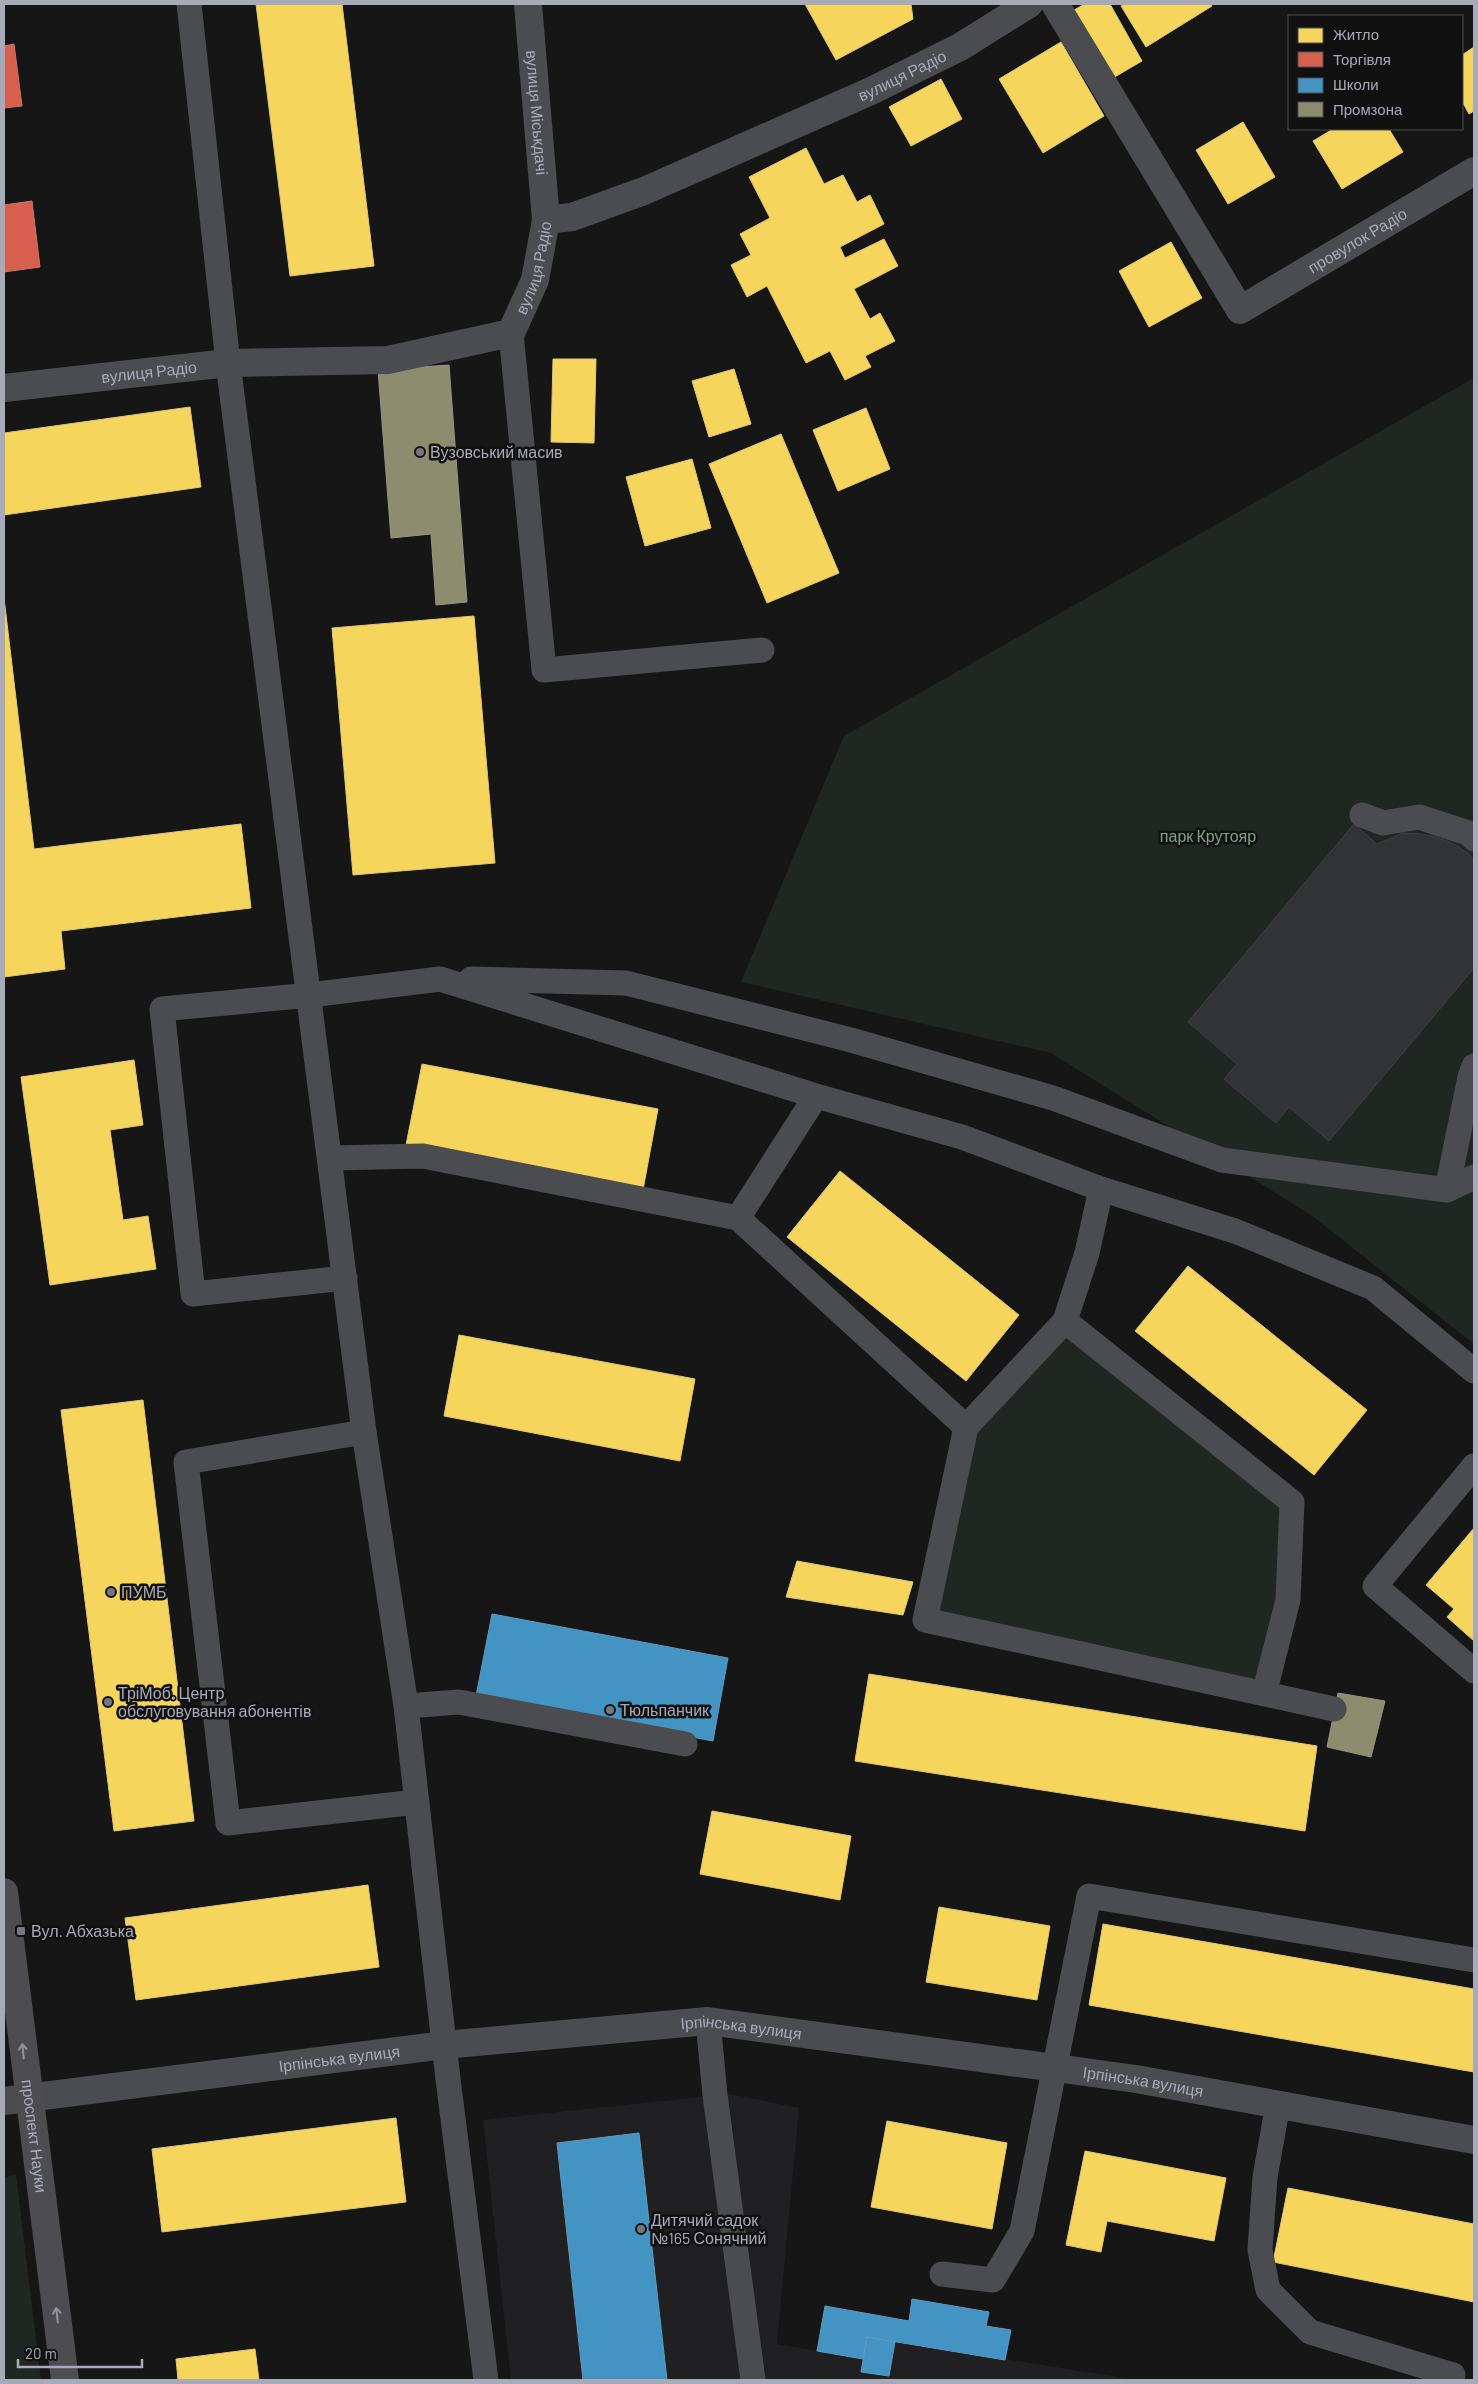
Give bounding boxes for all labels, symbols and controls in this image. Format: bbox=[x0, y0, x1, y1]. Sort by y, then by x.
legend bbox=[1288, 15, 1463, 130]
text: Житло bbox=[1333, 25, 1379, 43]
street label: вулиця Радіо bbox=[855, 45, 949, 105]
street label: вулиця Міськдачі bbox=[523, 49, 552, 176]
text: Торгівля bbox=[1333, 50, 1391, 68]
text: Школи bbox=[1333, 75, 1379, 93]
text: Промзона bbox=[1333, 100, 1403, 118]
street label: провулок Радіо bbox=[1304, 203, 1410, 277]
street label: вулиця Радіо bbox=[511, 220, 555, 317]
street label: вулиця Радіо bbox=[100, 357, 198, 386]
place label: Вузовський масив bbox=[430, 442, 563, 461]
marker: Вузовський масив bbox=[414, 446, 426, 458]
park label: парк Крутояр bbox=[1160, 826, 1256, 845]
place label: ПУМБ bbox=[121, 1582, 167, 1601]
marker: ПУМБ bbox=[105, 1586, 117, 1598]
place label: ТріМоб. Центр обслуговування абонентів bbox=[118, 1683, 311, 1720]
marker: ТріМоб. Центр обслуговування абонентів bbox=[102, 1696, 114, 1708]
place label: Тюльпанчик bbox=[620, 1700, 710, 1719]
marker: Тюльпанчик bbox=[604, 1704, 616, 1716]
place label: Вул. Абхазька bbox=[31, 1921, 134, 1940]
marker: Вул. Абхазька bbox=[15, 1925, 27, 1937]
street label: Ірпінська вулиця bbox=[679, 2011, 803, 2043]
street label: Ірпінська вулиця bbox=[277, 2041, 401, 2075]
one-way arrow bbox=[18, 2043, 28, 2059]
street label: Ірпінська вулиця bbox=[1082, 2062, 1205, 2100]
street label: проспект Науки bbox=[19, 2078, 52, 2194]
place label: Дитячий садок №165 Сонячний bbox=[651, 2210, 766, 2247]
marker: Дитячий садок №165 Сонячний bbox=[635, 2223, 647, 2235]
one-way arrow bbox=[52, 2307, 62, 2323]
scale bar bbox=[18, 2336, 141, 2368]
text: 20 m bbox=[25, 2344, 57, 2362]

